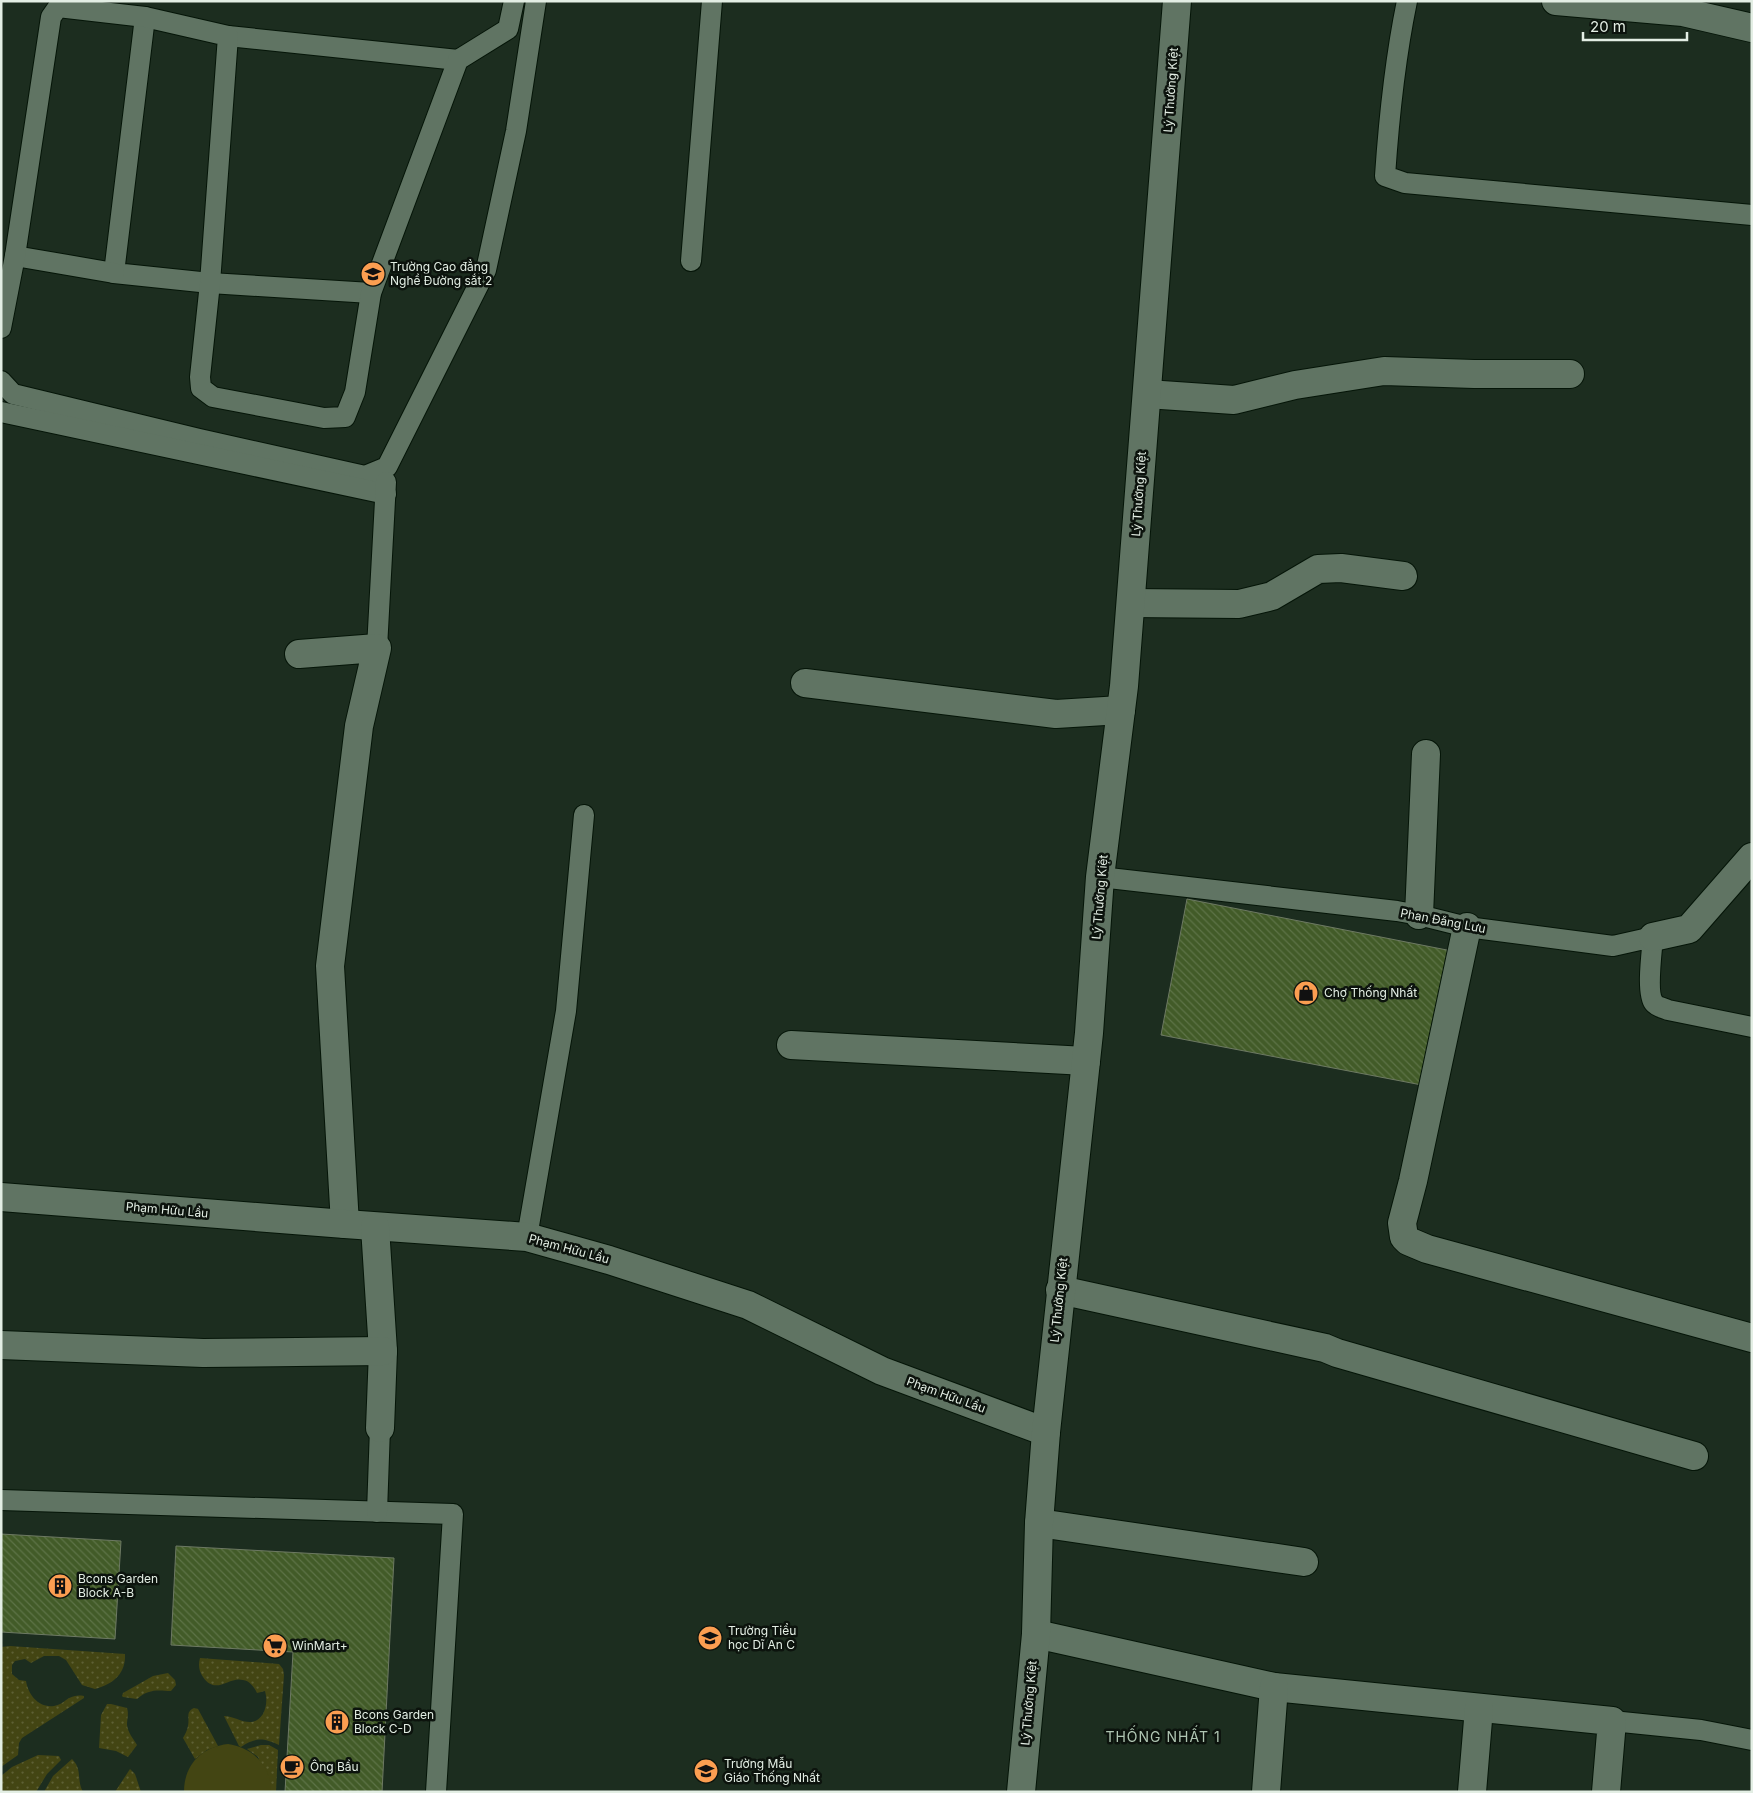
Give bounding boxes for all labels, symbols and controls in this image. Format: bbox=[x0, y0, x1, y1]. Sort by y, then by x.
scale bar bbox=[1583, 10, 1687, 42]
text: 20 m bbox=[1590, 17, 1626, 36]
street label: Lý Thường Kiệt bbox=[1160, 47, 1181, 133]
place label: Trường Cao đẳng Nghề Đường sắt 2 bbox=[390, 259, 492, 288]
school or university icon: Trường Cao đẳng Nghề Đường sắt 2 bbox=[360, 261, 386, 287]
street label: Lý Thường Kiệt bbox=[1128, 451, 1149, 537]
street label: Lý Thường Kiệt bbox=[1088, 854, 1111, 940]
street label: Phan Đăng Lưu bbox=[1399, 905, 1487, 936]
shop icon: Chợ Thống Nhất bbox=[1293, 980, 1319, 1006]
place label: Chợ Thống Nhất bbox=[1324, 985, 1417, 1000]
street label: Phạm Hữu Lầu bbox=[125, 1198, 209, 1221]
street label: Phạm Hữu Lầu bbox=[527, 1231, 611, 1266]
street label: Lý Thường Kiệt bbox=[1047, 1257, 1070, 1343]
street label: Phạm Hữu Lầu bbox=[905, 1373, 988, 1416]
place label: Bcons Garden Block A-B bbox=[78, 1571, 158, 1600]
building icon: Bcons Garden Block A-B bbox=[47, 1573, 73, 1599]
place label: Trường Tiểu học Dĩ An C bbox=[728, 1623, 796, 1652]
school or university icon: Trường Tiểu học Dĩ An C bbox=[697, 1625, 723, 1651]
supermarket icon: WinMart+ bbox=[262, 1633, 288, 1659]
place label: WinMart+ bbox=[292, 1638, 348, 1653]
street label: Lý Thường Kiệt bbox=[1017, 1660, 1040, 1746]
place label: Bcons Garden Block C-D bbox=[354, 1707, 434, 1736]
building icon: Bcons Garden Block C-D bbox=[324, 1709, 350, 1735]
district label: THỐNG NHẤT 1 bbox=[1105, 1725, 1221, 1745]
cafe icon: Ông Bầu bbox=[279, 1754, 305, 1780]
place label: Trường Mẫu Giáo Thống Nhất bbox=[724, 1756, 820, 1785]
school or university icon: Trường Mẫu Giáo Thống Nhất bbox=[693, 1758, 719, 1784]
place label: Ông Bầu bbox=[310, 1759, 359, 1774]

